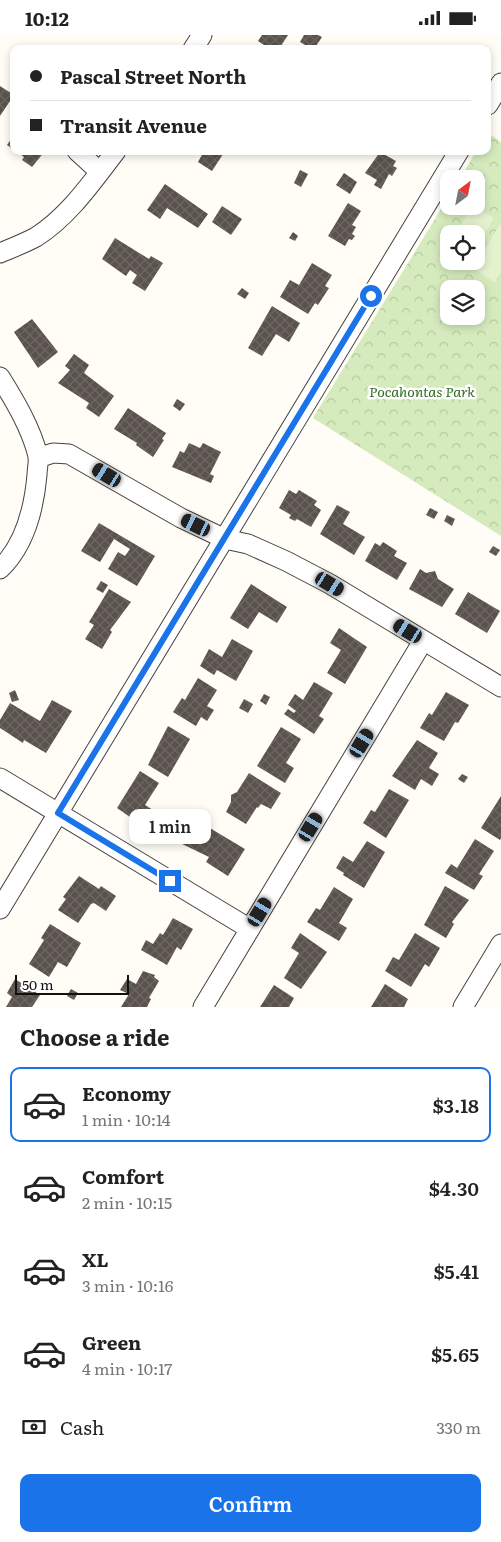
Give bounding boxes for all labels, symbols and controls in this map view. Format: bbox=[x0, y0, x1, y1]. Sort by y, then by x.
text: 10:12 bbox=[25, 4, 69, 32]
text: Pascal Street North bbox=[60, 62, 246, 90]
text: Transit Avenue bbox=[60, 111, 207, 139]
north arrow bbox=[440, 170, 485, 215]
map controls bbox=[440, 170, 485, 325]
button: locate bbox=[440, 225, 485, 270]
button: layers bbox=[440, 280, 485, 325]
route start bbox=[360, 285, 382, 307]
park label: Pocahontas Park bbox=[369, 381, 475, 401]
car bbox=[90, 461, 123, 489]
car bbox=[179, 512, 212, 538]
car bbox=[313, 570, 346, 598]
car bbox=[391, 617, 424, 645]
car bbox=[347, 726, 376, 760]
callout: 1 min bbox=[129, 809, 211, 843]
car bbox=[296, 810, 325, 844]
text: 1 min bbox=[149, 814, 191, 838]
route end bbox=[159, 870, 181, 892]
car bbox=[245, 895, 274, 929]
scale bar bbox=[15, 972, 129, 995]
text: 50 m bbox=[22, 974, 54, 994]
text: Choose a ride bbox=[20, 1020, 169, 1053]
text: Economy bbox=[82, 1079, 171, 1107]
icon: car bbox=[22, 1082, 67, 1127]
text: $3.18 bbox=[433, 1091, 479, 1119]
text: 1 min · 10:14 bbox=[82, 1107, 171, 1131]
text: Comfort bbox=[82, 1162, 164, 1190]
icon: car bbox=[22, 1165, 67, 1210]
text: $4.30 bbox=[429, 1174, 479, 1202]
text: 2 min · 10:15 bbox=[82, 1190, 172, 1214]
text: XL bbox=[82, 1245, 109, 1273]
icon: car bbox=[22, 1248, 67, 1293]
text: $5.41 bbox=[433, 1257, 479, 1285]
text: 3 min · 10:16 bbox=[82, 1273, 173, 1297]
text: Green bbox=[82, 1328, 141, 1356]
icon: car bbox=[22, 1331, 67, 1376]
text: $5.65 bbox=[431, 1340, 479, 1368]
text: 4 min · 10:17 bbox=[82, 1356, 172, 1380]
icon: cash bbox=[20, 1413, 48, 1441]
text: Cash bbox=[60, 1413, 104, 1441]
text: 330 m bbox=[436, 1415, 481, 1439]
button: Confirm bbox=[20, 1474, 481, 1532]

